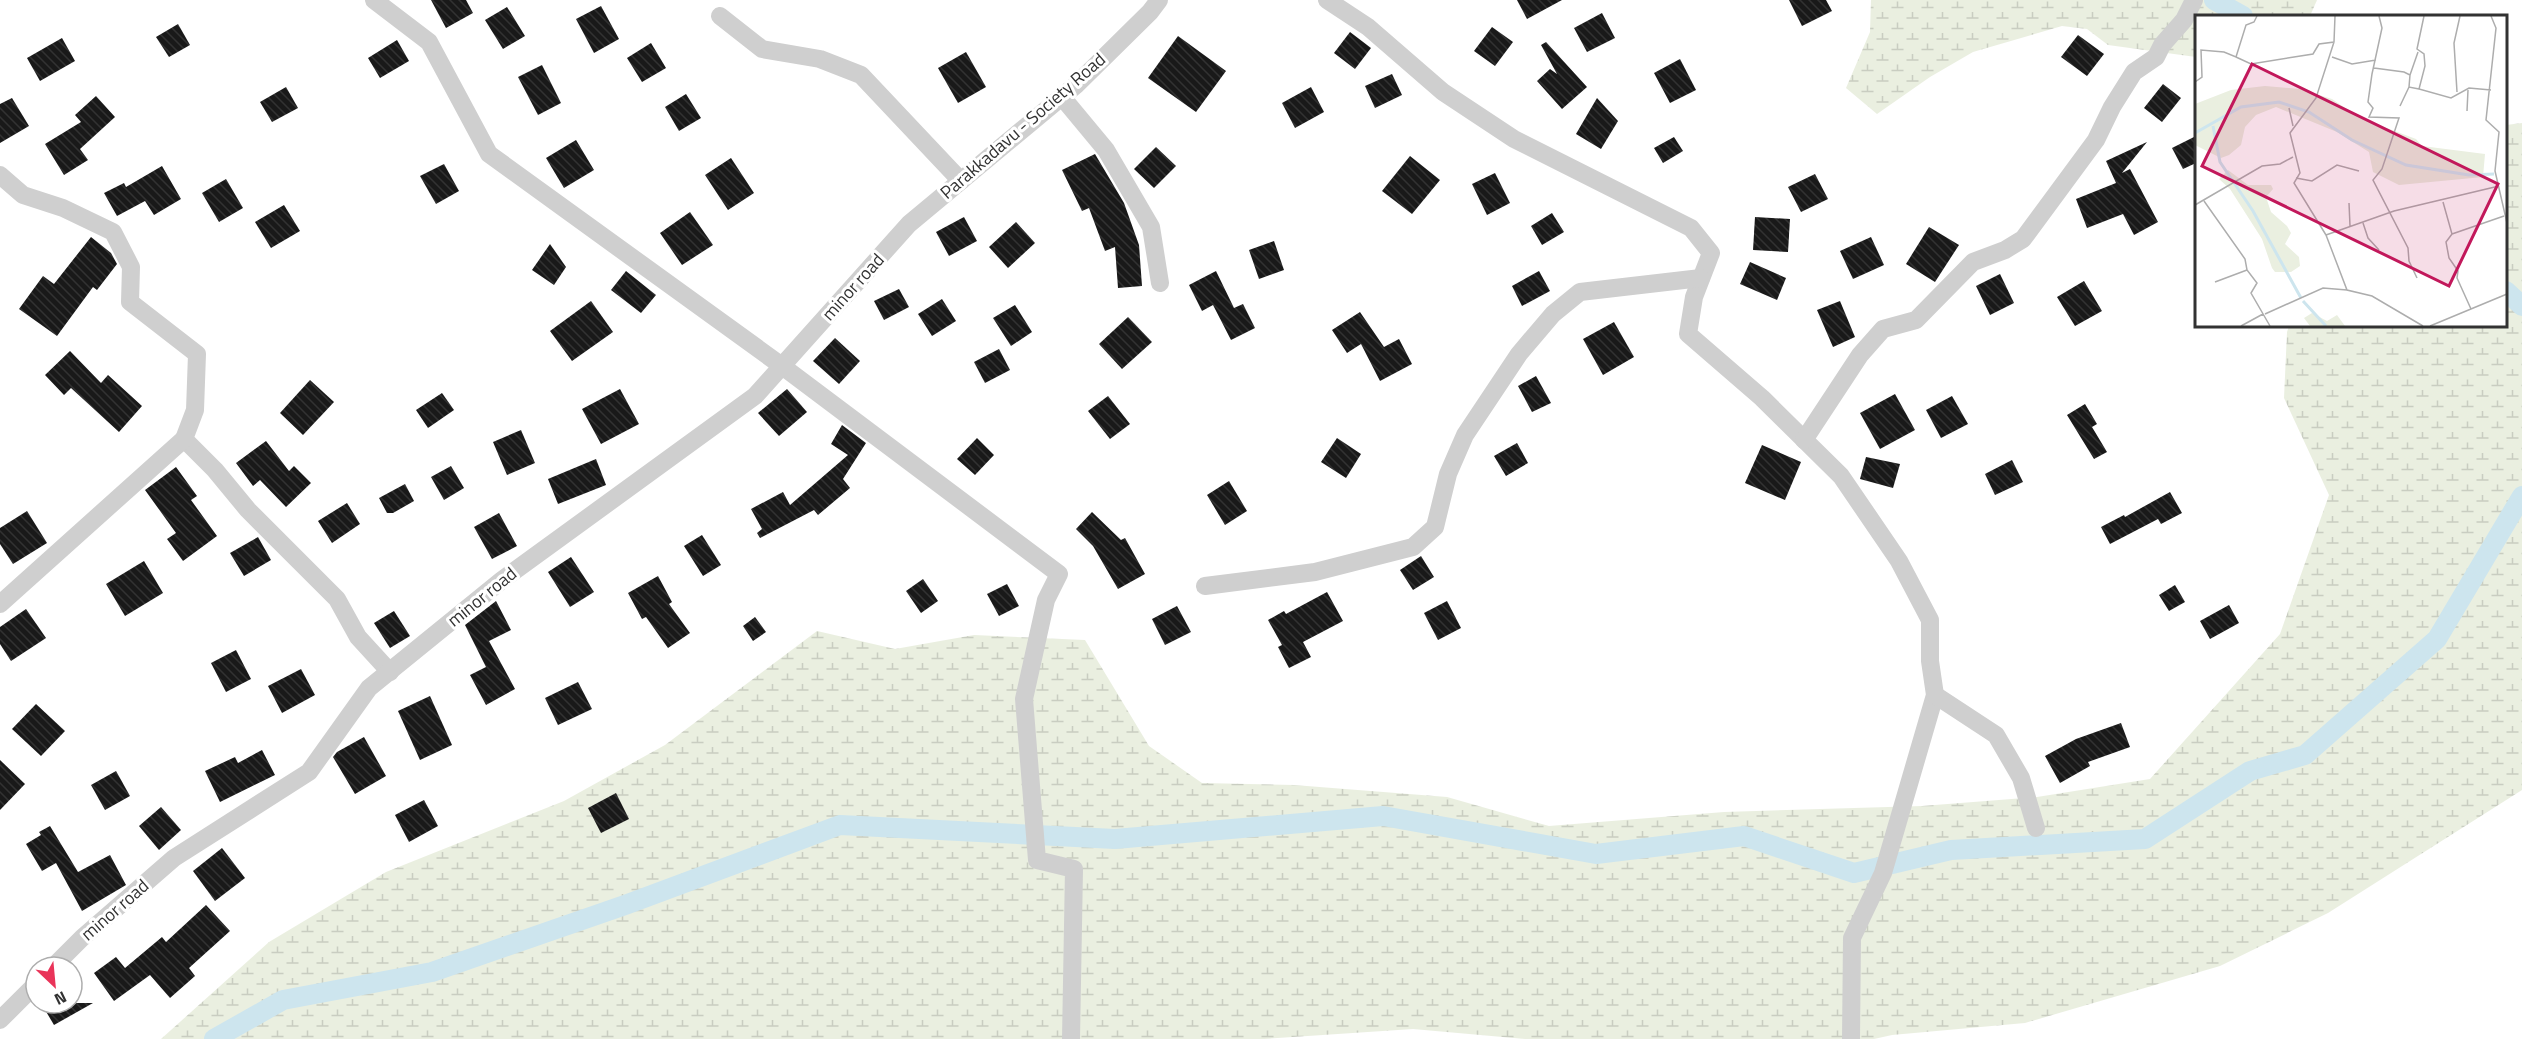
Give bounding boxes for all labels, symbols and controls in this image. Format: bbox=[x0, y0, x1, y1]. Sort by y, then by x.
inset map bbox=[2195, 15, 2507, 327]
street label: Parakkadavu - Society Road bbox=[934, 46, 1111, 205]
street label: minor road bbox=[815, 247, 890, 326]
street label: minor road bbox=[441, 560, 522, 633]
street label: minor road bbox=[75, 872, 155, 947]
north arrow bbox=[24, 955, 84, 1015]
text: N bbox=[50, 985, 71, 1012]

